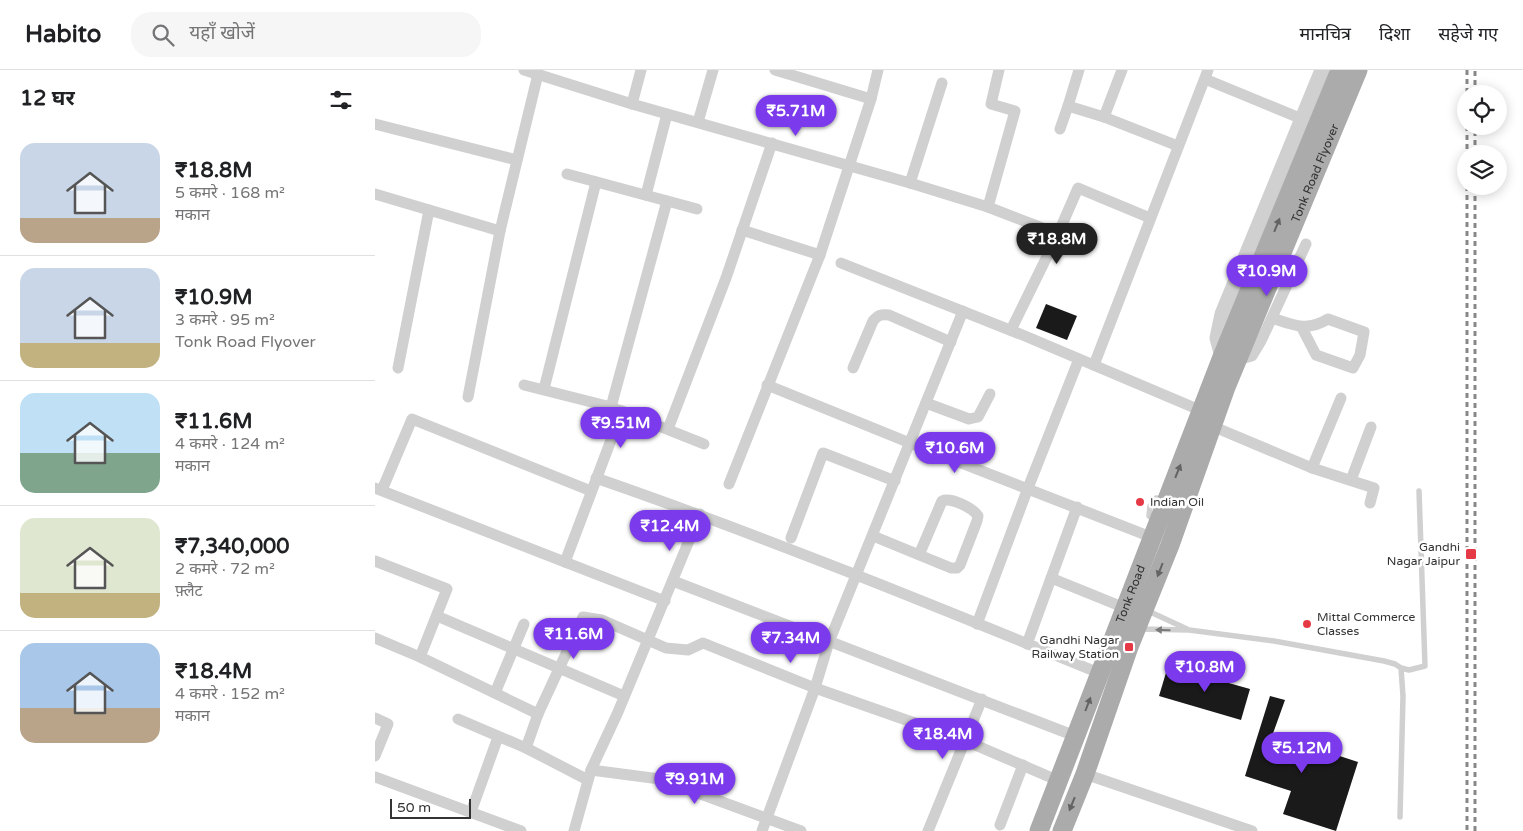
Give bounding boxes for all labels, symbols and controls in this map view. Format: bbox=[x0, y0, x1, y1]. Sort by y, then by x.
search box bbox=[131, 12, 481, 57]
text: Habito bbox=[25, 20, 101, 49]
icon: search bbox=[149, 21, 177, 49]
text: यहाँ खोजें bbox=[189, 22, 255, 44]
text: मानचित्र bbox=[1300, 23, 1351, 45]
text: दिशा bbox=[1379, 23, 1410, 45]
text: सहेजे गए bbox=[1438, 23, 1498, 45]
map controls bbox=[1457, 85, 1507, 195]
button: locate bbox=[1457, 85, 1507, 135]
text: 12 घर bbox=[20, 86, 75, 111]
icon: filters bbox=[327, 86, 355, 114]
pin: ₹5.71M bbox=[755, 94, 837, 137]
text: ₹5.71M bbox=[767, 101, 825, 121]
street label: Tonk Road Flyover bbox=[1288, 121, 1342, 225]
button: layers bbox=[1457, 145, 1507, 195]
text: ₹18.8M bbox=[175, 158, 253, 183]
icon: home bbox=[60, 163, 120, 223]
text: 5 कमरे · 168 m² bbox=[175, 183, 285, 203]
text: मकान bbox=[175, 205, 210, 225]
one-way arrow bbox=[1273, 218, 1281, 232]
pin: ₹18.8M bbox=[1016, 222, 1098, 265]
text: ₹18.8M bbox=[1027, 229, 1087, 249]
pin: ₹10.9M bbox=[1226, 254, 1308, 297]
text: ₹10.9M bbox=[1237, 261, 1297, 281]
text: ₹10.9M bbox=[175, 285, 253, 310]
icon: home bbox=[60, 288, 120, 348]
text: 3 कमरे · 95 m² bbox=[175, 310, 275, 330]
text: Tonk Road Flyover bbox=[175, 332, 316, 352]
pin: ₹9.51M bbox=[580, 406, 662, 449]
text: ₹11.6M bbox=[175, 409, 253, 434]
icon: home bbox=[60, 413, 120, 473]
text: ₹9.51M bbox=[591, 413, 651, 433]
pin: ₹10.6M bbox=[914, 432, 996, 474]
text: 4 कमरे · 124 m² bbox=[175, 434, 285, 454]
text: ₹10.6M bbox=[925, 438, 985, 458]
text: मकान bbox=[175, 456, 210, 476]
one-way arrow bbox=[1175, 463, 1182, 478]
place label: Indian Oil bbox=[1150, 495, 1204, 509]
marker: Indian Oil bbox=[1134, 496, 1146, 508]
pin: ₹12.4M bbox=[629, 510, 711, 552]
text: ₹12.4M bbox=[641, 516, 699, 536]
text: ₹7,340,000 bbox=[175, 534, 289, 559]
icon: home bbox=[60, 538, 120, 598]
place label: Gandhi Nagar Jaipur bbox=[1387, 540, 1460, 568]
marker: Gandhi Nagar Jaipur bbox=[1464, 547, 1478, 561]
text: 2 कमरे · 72 m² bbox=[175, 559, 275, 579]
street label: Tonk Road bbox=[1113, 563, 1148, 625]
one-way arrow bbox=[1156, 563, 1163, 578]
text: फ़्लैट bbox=[175, 581, 203, 601]
place label: Mittal Commerce Classes bbox=[1317, 610, 1416, 638]
pin: ₹11.6M bbox=[533, 618, 615, 660]
marker: Mittal Commerce Classes bbox=[1301, 618, 1313, 630]
pin: ₹7.34M bbox=[750, 622, 832, 664]
text: ₹11.6M bbox=[544, 624, 604, 644]
one-way arrow bbox=[1155, 625, 1171, 633]
text: ₹7.34M bbox=[762, 628, 820, 648]
place label: Gandhi Nagar Railway Station bbox=[1032, 633, 1119, 661]
marker: Gandhi Nagar Railway Station bbox=[1123, 641, 1135, 653]
pin: ₹10.8M bbox=[1164, 650, 1246, 693]
text: ₹10.8M bbox=[1175, 657, 1235, 677]
text: ₹18.4M bbox=[175, 659, 252, 684]
icon: home bbox=[60, 663, 120, 723]
text: 4 कमरे · 152 m² bbox=[175, 684, 285, 704]
one-way arrow bbox=[1084, 696, 1092, 711]
text: मकान bbox=[175, 706, 210, 726]
pin: ₹18.4M bbox=[902, 718, 984, 760]
text: ₹18.4M bbox=[914, 724, 972, 744]
pin: ₹5.12M bbox=[1261, 732, 1343, 774]
text: ₹5.12M bbox=[1273, 738, 1331, 758]
pin: ₹9.91M bbox=[654, 762, 736, 805]
text: ₹9.91M bbox=[665, 769, 725, 789]
scale bar bbox=[390, 796, 471, 819]
one-way arrow bbox=[1068, 797, 1076, 812]
text: 50 m bbox=[397, 799, 431, 816]

